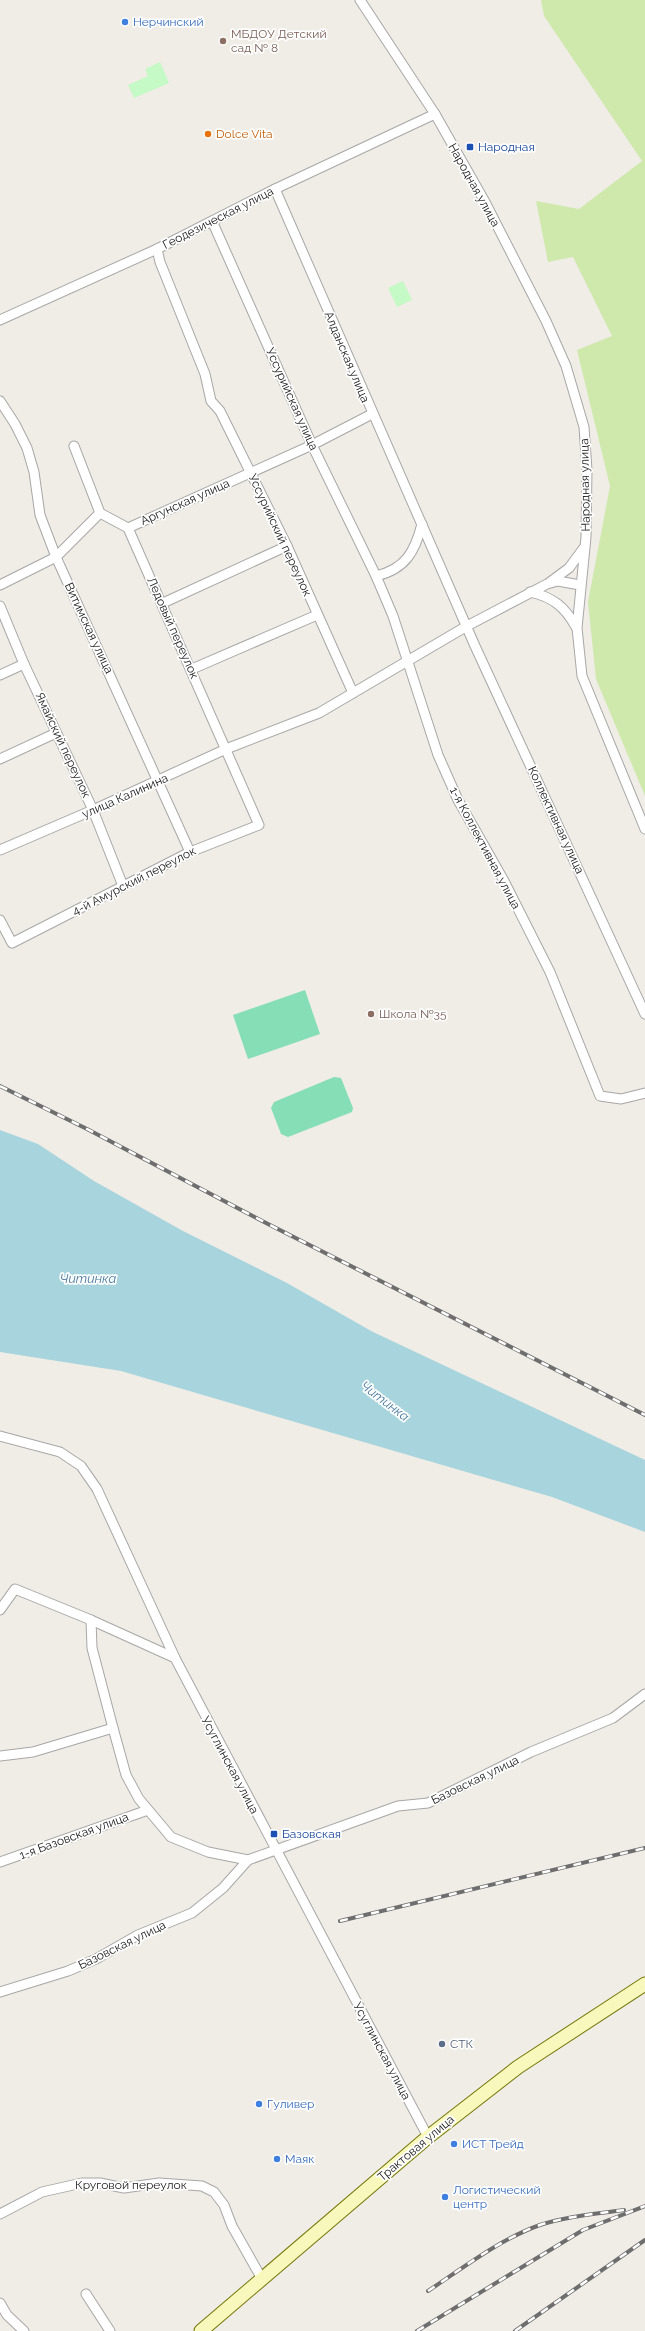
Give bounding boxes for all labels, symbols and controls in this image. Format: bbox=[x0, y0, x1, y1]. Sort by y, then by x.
place label: Нерчинский bbox=[133, 15, 204, 29]
marker: Нерчинский bbox=[120, 17, 130, 27]
place label: МБДОУ Детский сад № 8 bbox=[231, 27, 327, 55]
marker: МБДОУ Детский сад № 8 bbox=[218, 36, 228, 46]
place label: Dolce Vita bbox=[216, 127, 273, 141]
marker: Dolce Vita bbox=[203, 129, 213, 139]
place label: Народная bbox=[478, 140, 535, 154]
street label: Народная улица bbox=[445, 141, 503, 229]
marker: Народная bbox=[465, 142, 475, 152]
street label: Геодезическая улица bbox=[160, 184, 276, 252]
street label: Алданская улица bbox=[321, 309, 373, 405]
street label: Уссурийская улица bbox=[263, 346, 321, 452]
street label: Народная улица bbox=[577, 438, 593, 532]
street label: Уссурийский переулок bbox=[245, 472, 315, 598]
street label: Аргунская улица bbox=[138, 476, 232, 528]
street label: Ледовый переулок bbox=[144, 575, 202, 681]
street label: Витимская улица bbox=[62, 580, 116, 676]
street label: Ямайский переулок bbox=[32, 690, 94, 800]
street label: Коллективная улица bbox=[525, 764, 587, 876]
street label: улица Калинина bbox=[80, 771, 170, 821]
street label: 1-я Коллективная улица bbox=[447, 785, 523, 911]
street label: 4-й Амурский переулок bbox=[70, 844, 198, 918]
place label: Школа №35 bbox=[379, 1007, 447, 1021]
marker: Школа №35 bbox=[366, 1009, 376, 1019]
water label: Читинка bbox=[60, 1271, 116, 1286]
water label: Читинка bbox=[358, 1378, 412, 1424]
street label: Усуглинская улица bbox=[198, 1714, 262, 1816]
street label: Базовская улица bbox=[429, 1753, 521, 1807]
street label: 1-я Базовская улица bbox=[18, 1810, 130, 1862]
place label: Базовская bbox=[282, 1827, 341, 1841]
marker: Базовская bbox=[269, 1829, 279, 1839]
street label: Базовская улица bbox=[76, 1918, 168, 1972]
street label: Усуглинская улица bbox=[350, 2000, 414, 2102]
place label: СТК bbox=[450, 2037, 474, 2051]
marker: СТК bbox=[437, 2039, 447, 2049]
place label: Гуливер bbox=[267, 2097, 315, 2111]
marker: Гуливер bbox=[254, 2099, 264, 2109]
street label: Трактовая улица bbox=[375, 2112, 457, 2184]
place label: ИСТ Трейд bbox=[462, 2137, 524, 2151]
marker: ИСТ Трейд bbox=[449, 2139, 459, 2149]
place label: Маяк bbox=[285, 2152, 314, 2166]
marker: Маяк bbox=[272, 2154, 282, 2164]
street label: Круговой переулок bbox=[75, 2178, 187, 2192]
place label: Логистический центр bbox=[453, 2183, 541, 2211]
marker: Логистический центр bbox=[440, 2192, 450, 2202]

